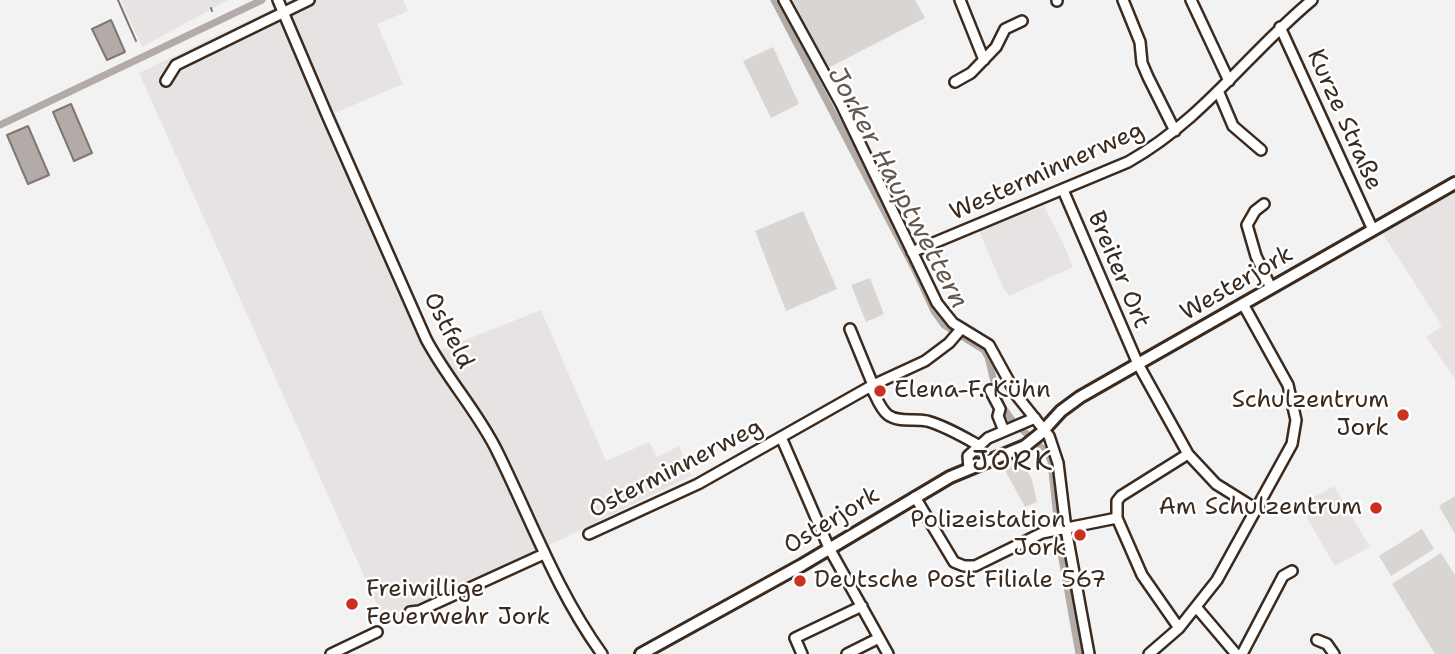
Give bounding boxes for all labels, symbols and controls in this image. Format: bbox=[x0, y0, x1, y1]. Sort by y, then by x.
street label: Kurze Straße bbox=[1300, 45, 1388, 195]
water label: Jorker Hauptwettern bbox=[820, 62, 974, 314]
street label: Westerminnerweg bbox=[946, 116, 1148, 228]
street label: Breiter Ort bbox=[1080, 207, 1156, 333]
street label: Westerjork bbox=[1176, 240, 1298, 328]
street label: Ostfeld bbox=[417, 288, 479, 374]
place label: Elena-F. Kühn bbox=[894, 377, 1051, 405]
marker: Elena-F. Kühn bbox=[872, 383, 888, 399]
place label: Schulzentrum Jork bbox=[1232, 387, 1389, 443]
marker: Schulzentrum Jork bbox=[1395, 407, 1411, 423]
street label: Osterminnerweg bbox=[584, 413, 768, 525]
district label: JORK bbox=[972, 446, 1054, 480]
street label: Osterjork bbox=[779, 481, 885, 561]
place label: Am Schulzentrum bbox=[1159, 494, 1362, 522]
marker: Am Schulzentrum bbox=[1368, 500, 1384, 516]
place label: Polizeistation Jork bbox=[910, 507, 1066, 563]
marker: Polizeistation Jork bbox=[1072, 527, 1088, 543]
place label: Deutsche Post Filiale 567 bbox=[814, 567, 1106, 595]
marker: Deutsche Post Filiale 567 bbox=[792, 573, 808, 589]
place label: Freiwillige Feuerwehr Jork bbox=[366, 576, 550, 632]
marker: Freiwillige Feuerwehr Jork bbox=[344, 596, 360, 612]

